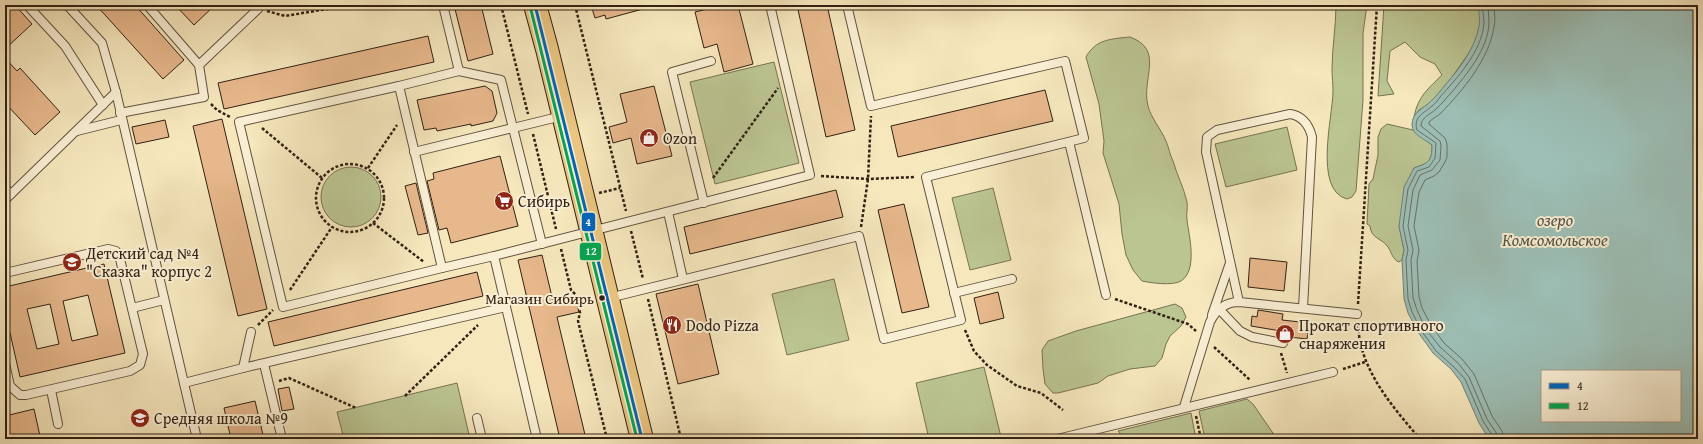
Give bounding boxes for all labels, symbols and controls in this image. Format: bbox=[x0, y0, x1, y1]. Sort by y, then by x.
place label: Ozon bbox=[663, 126, 697, 150]
shop icon: Ozon bbox=[638, 127, 660, 149]
place label: Сибирь bbox=[518, 189, 571, 213]
supermarket icon: Сибирь bbox=[493, 190, 515, 212]
water label: озеро Комсомольское bbox=[1502, 207, 1608, 252]
line badge: 4 bbox=[581, 212, 596, 232]
text: 4 bbox=[585, 214, 591, 230]
place label: Детский сад №4 "Сказка" корпус 2 bbox=[85, 241, 212, 283]
line badge: 12 bbox=[579, 242, 602, 261]
text: 12 bbox=[585, 243, 597, 259]
school or university icon: Детский сад №4 "Сказка" корпус 2 bbox=[61, 251, 83, 273]
place label: Магазин Сибирь bbox=[485, 288, 594, 309]
marker: Магазин Сибирь bbox=[597, 293, 607, 303]
place label: Dodo Pizza bbox=[686, 313, 759, 337]
place label: Прокат спортивного снаряжения bbox=[1299, 313, 1444, 355]
restaurant icon: Dodo Pizza bbox=[661, 314, 683, 336]
shop icon: Прокат спортивного снаряжения bbox=[1274, 323, 1296, 345]
legend bbox=[1541, 370, 1681, 422]
text: 4 bbox=[1577, 377, 1583, 394]
text: 12 bbox=[1577, 397, 1589, 414]
place label: Средняя школа №9 bbox=[154, 406, 288, 430]
school or university icon: Средняя школа №9 bbox=[129, 407, 151, 429]

